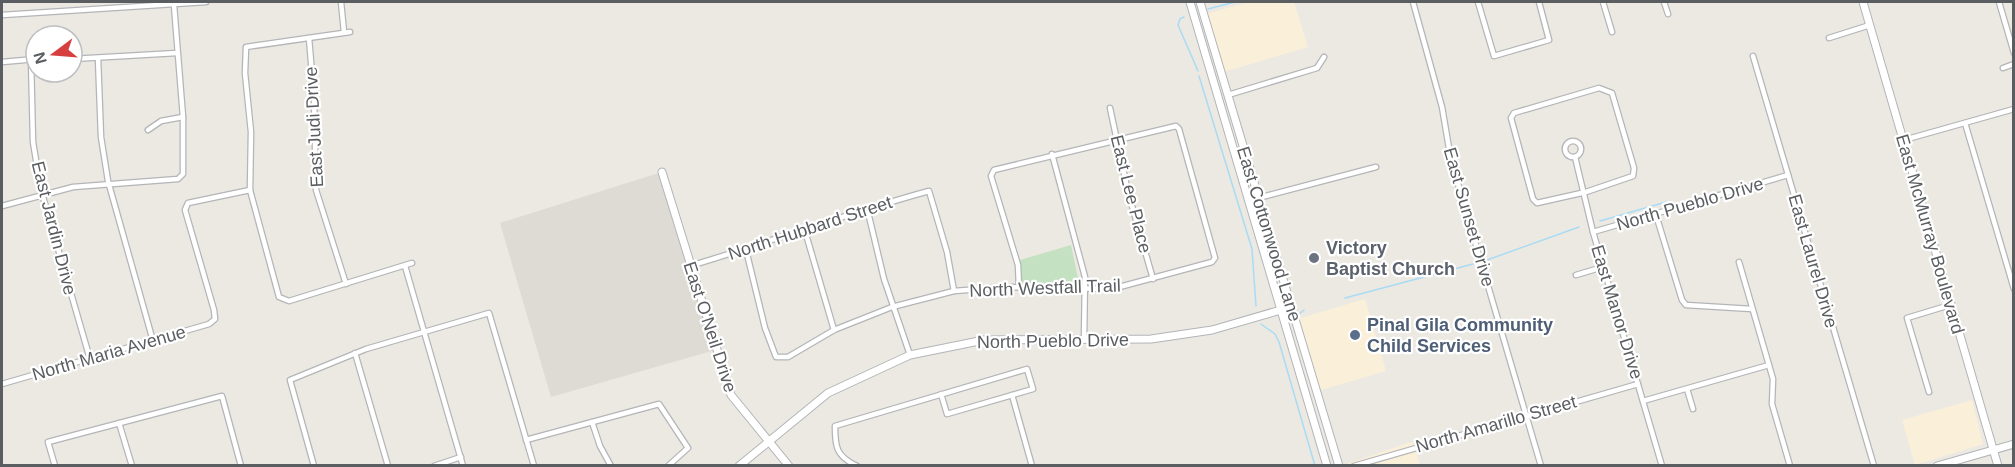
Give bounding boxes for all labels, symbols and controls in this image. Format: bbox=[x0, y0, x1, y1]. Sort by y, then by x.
north arrow bbox=[24, 24, 84, 84]
text: N bbox=[30, 50, 50, 66]
street label: East Judi Drive bbox=[301, 66, 327, 188]
street label: East McMurray Boulevard bbox=[1892, 132, 1968, 336]
street label: East Lee Place bbox=[1107, 133, 1155, 255]
street label: East Cottonwood Lane bbox=[1233, 144, 1305, 324]
street label: East Sunset Drive bbox=[1440, 145, 1498, 289]
street label: East Jardin Drive bbox=[28, 159, 80, 297]
street label: North Pueblo Drive bbox=[1614, 173, 1766, 235]
street label: North Hubbard Street bbox=[726, 192, 894, 264]
street label: East Laurel Drive bbox=[1784, 192, 1842, 330]
place label: Victory Baptist Church bbox=[1326, 238, 1455, 279]
street label: East Manor Drive bbox=[1587, 243, 1647, 381]
marker: Victory Baptist Church bbox=[1307, 251, 1321, 265]
street label: East O'Neil Drive bbox=[679, 259, 741, 395]
street label: North Westfall Trail bbox=[969, 275, 1121, 301]
place label: Pinal Gila Community Child Services bbox=[1367, 315, 1553, 356]
street label: North Maria Avenue bbox=[30, 322, 188, 384]
marker: Pinal Gila Community Child Services bbox=[1348, 328, 1362, 342]
street label: North Pueblo Drive bbox=[977, 330, 1129, 352]
street label: North Amarillo Street bbox=[1413, 392, 1579, 456]

